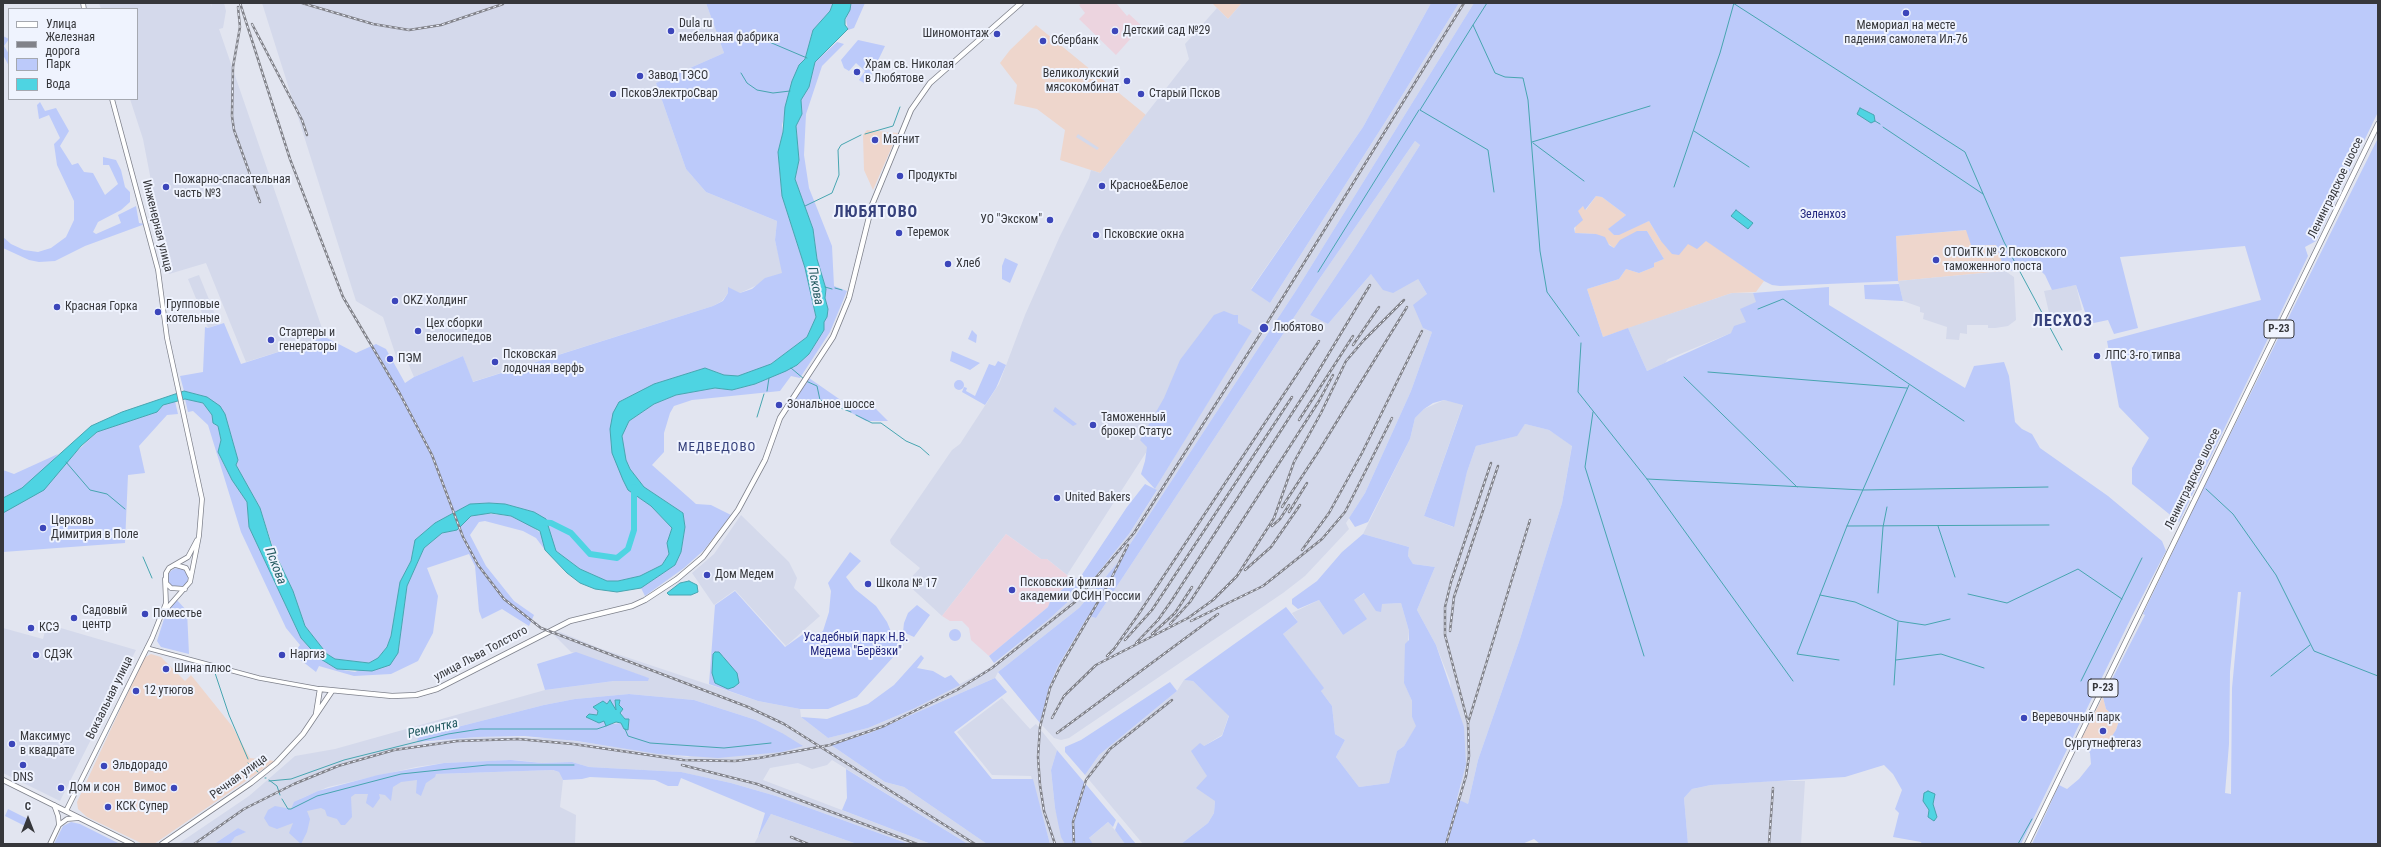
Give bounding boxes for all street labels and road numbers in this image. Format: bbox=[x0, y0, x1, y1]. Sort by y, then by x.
street label: Ленинградское шоссе bbox=[2305, 135, 2367, 241]
street label: Инженерная улица bbox=[139, 179, 175, 273]
road number: Р-23 bbox=[2264, 320, 2294, 338]
street label: Ленинградское шоссе bbox=[2162, 426, 2224, 532]
street label: улица Льва Толстого bbox=[432, 623, 530, 685]
street label: Вокзальная улица bbox=[84, 654, 136, 742]
road number: Р-23 bbox=[2088, 679, 2118, 697]
street label: Речная улица bbox=[208, 751, 270, 803]

